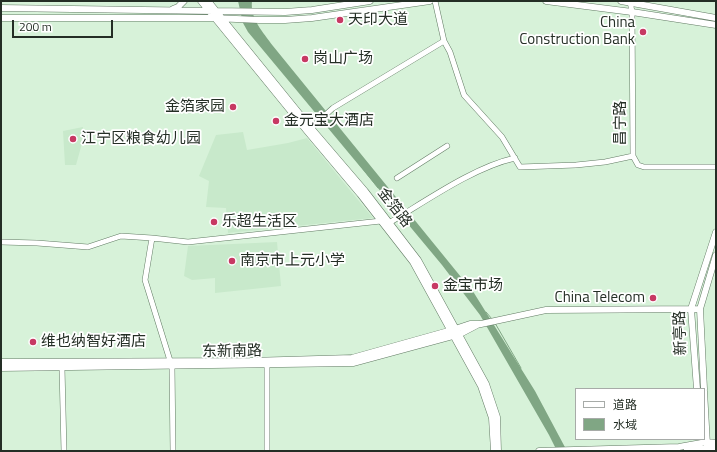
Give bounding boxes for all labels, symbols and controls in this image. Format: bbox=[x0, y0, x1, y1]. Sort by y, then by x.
place label: 天印大道 bbox=[348, 11, 408, 29]
scale bar bbox=[14, 12, 115, 38]
place label: China Construction Bank bbox=[519, 14, 635, 49]
marker: 天印大道 bbox=[335, 15, 345, 25]
text: 200 m bbox=[19, 17, 52, 36]
marker: China Construction Bank bbox=[638, 27, 648, 37]
place label: 岗山广场 bbox=[313, 50, 373, 68]
marker: 岗山广场 bbox=[300, 54, 310, 64]
place label: 金箔家园 bbox=[165, 98, 225, 116]
street label: 昌宁路 bbox=[612, 101, 630, 145]
marker: 金箔家园 bbox=[228, 102, 238, 112]
place label: 金元宝大酒店 bbox=[284, 112, 374, 130]
marker: 金元宝大酒店 bbox=[271, 116, 281, 126]
place label: 江宁区粮食幼儿园 bbox=[81, 130, 201, 148]
marker: 江宁区粮食幼儿园 bbox=[68, 134, 78, 144]
street label: 金箔路 bbox=[373, 185, 415, 231]
place label: 乐超生活区 bbox=[222, 213, 297, 231]
marker: 乐超生活区 bbox=[209, 217, 219, 227]
place label: 南京市上元小学 bbox=[240, 252, 345, 270]
marker: 南京市上元小学 bbox=[227, 256, 237, 266]
place label: 金宝市场 bbox=[443, 277, 503, 295]
marker: 金宝市场 bbox=[430, 281, 440, 291]
place label: China Telecom bbox=[555, 289, 645, 307]
marker: China Telecom bbox=[648, 293, 658, 303]
street label: 新亭路 bbox=[671, 310, 691, 356]
place label: 维也纳智好酒店 bbox=[41, 333, 146, 351]
marker: 维也纳智好酒店 bbox=[28, 337, 38, 347]
street label: 东新南路 bbox=[202, 342, 262, 362]
legend bbox=[575, 388, 705, 440]
text: 道路 bbox=[613, 395, 637, 414]
text: 水域 bbox=[613, 415, 637, 434]

